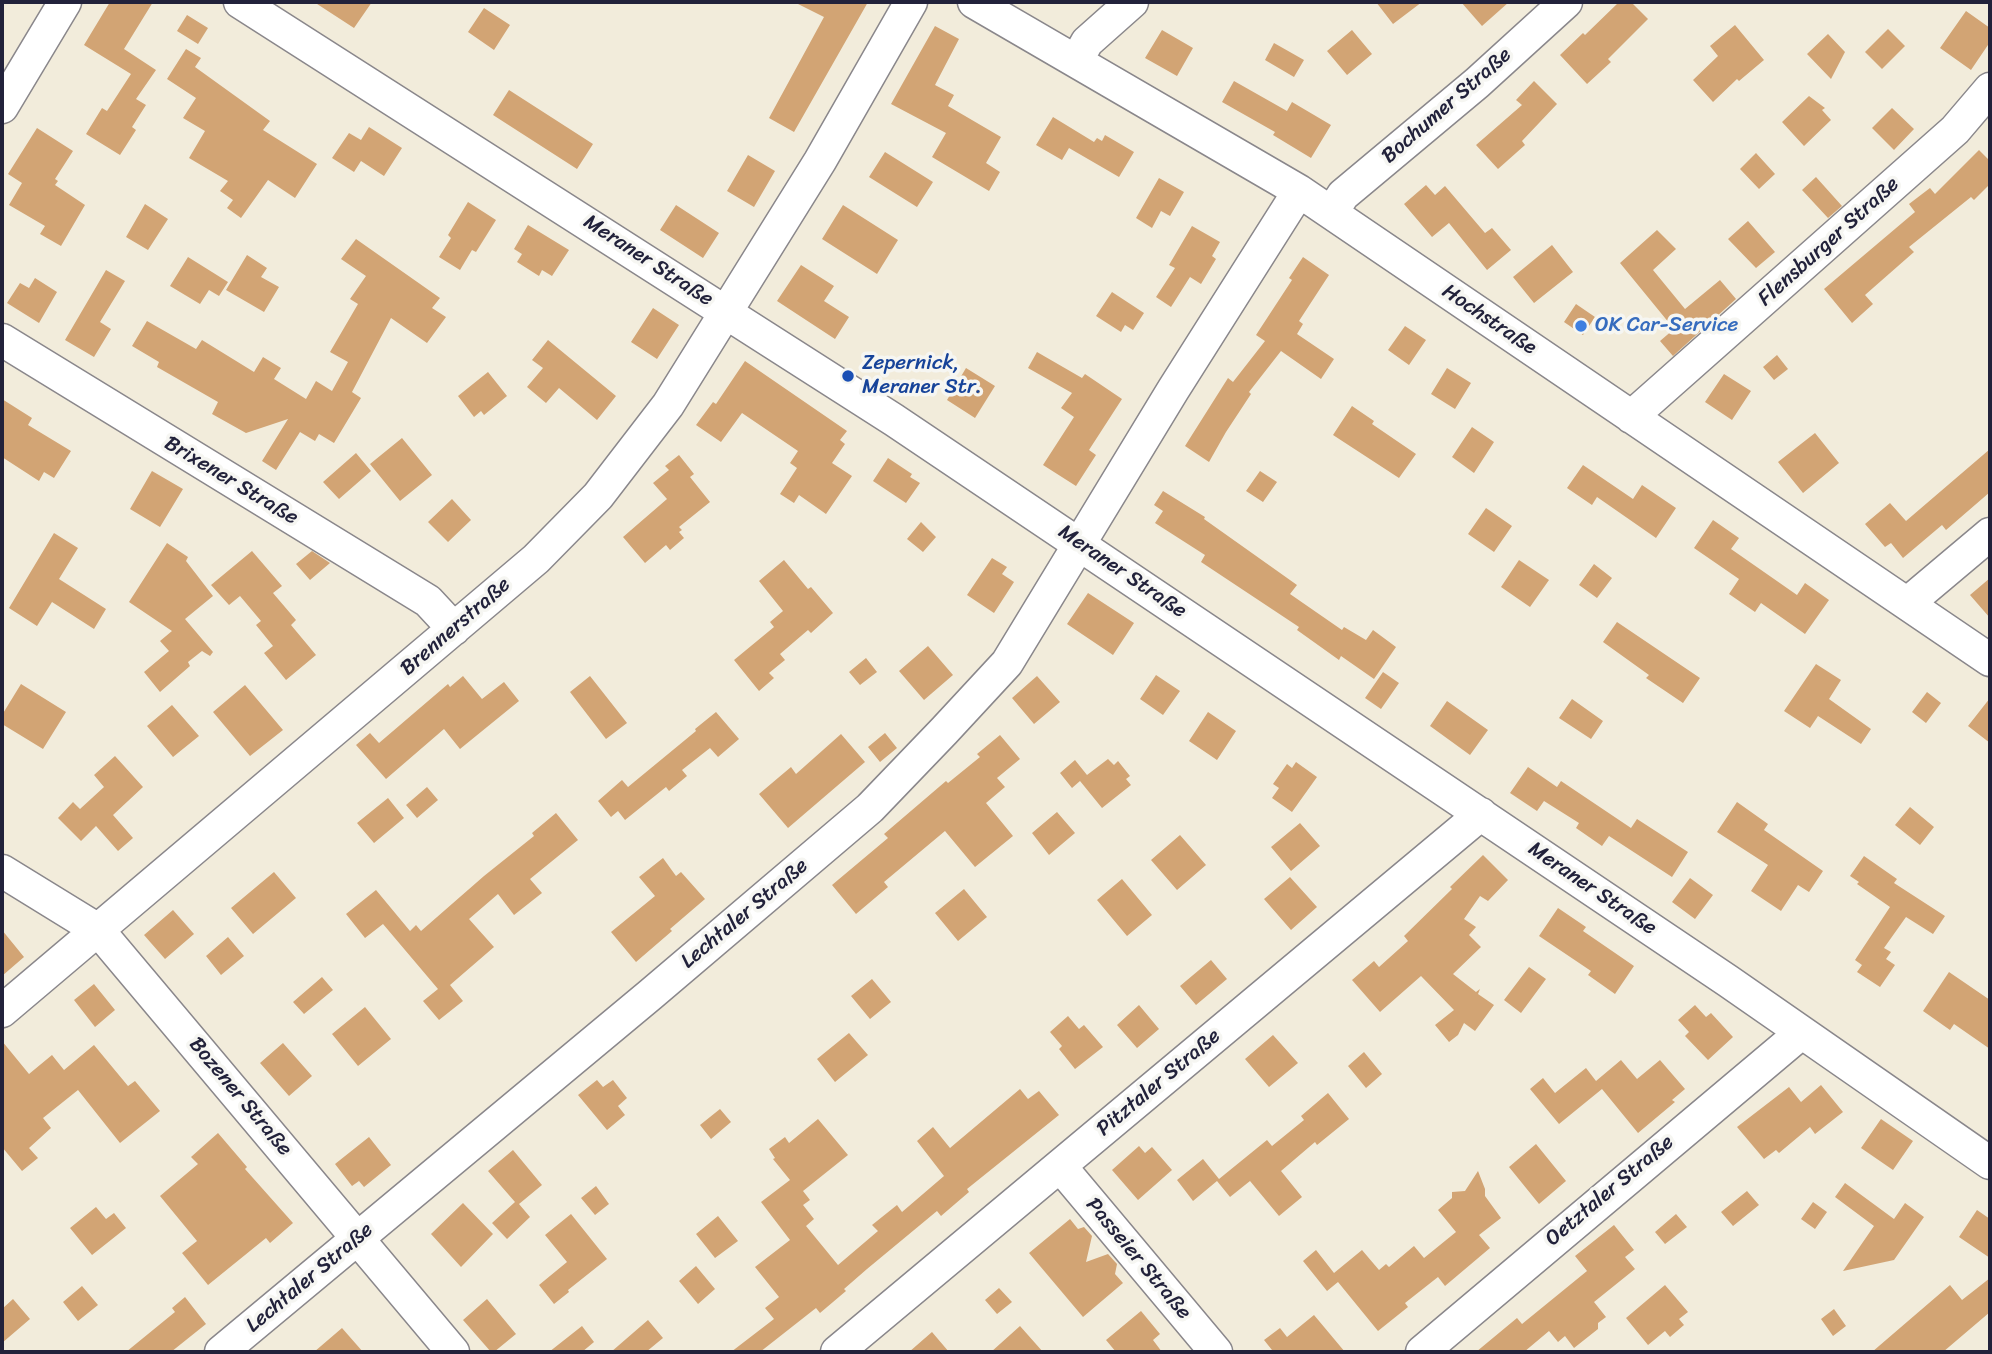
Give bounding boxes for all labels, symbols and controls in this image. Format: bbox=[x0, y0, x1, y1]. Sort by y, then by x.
street label: Bochumer Straße bbox=[1377, 43, 1517, 169]
street label: Flensburger Straße bbox=[1753, 172, 1905, 312]
street label: Meraner Straße bbox=[578, 210, 718, 312]
street label: Hochstraße bbox=[1437, 279, 1541, 361]
place label: OK Car-Service bbox=[1595, 313, 1738, 339]
marker: OK Car-Service bbox=[1573, 318, 1589, 334]
place label: Zepernick, Meraner Str. bbox=[862, 351, 982, 401]
marker: Zepernick, Meraner Str. bbox=[840, 368, 856, 384]
street label: Brixener Straße bbox=[160, 431, 302, 531]
street label: Meraner Straße bbox=[1053, 520, 1191, 624]
street label: Brennerstraße bbox=[396, 572, 516, 682]
street label: Meraner Straße bbox=[1523, 837, 1661, 941]
street label: Lechtaler Straße bbox=[676, 854, 814, 974]
street label: Pitztaler Straße bbox=[1092, 1024, 1226, 1142]
street label: Bozener Straße bbox=[183, 1033, 297, 1161]
street label: Oetztaler Straße bbox=[1541, 1130, 1679, 1252]
street label: Passeier Straße bbox=[1080, 1193, 1196, 1325]
street label: Lechtaler Straße bbox=[241, 1218, 379, 1338]

